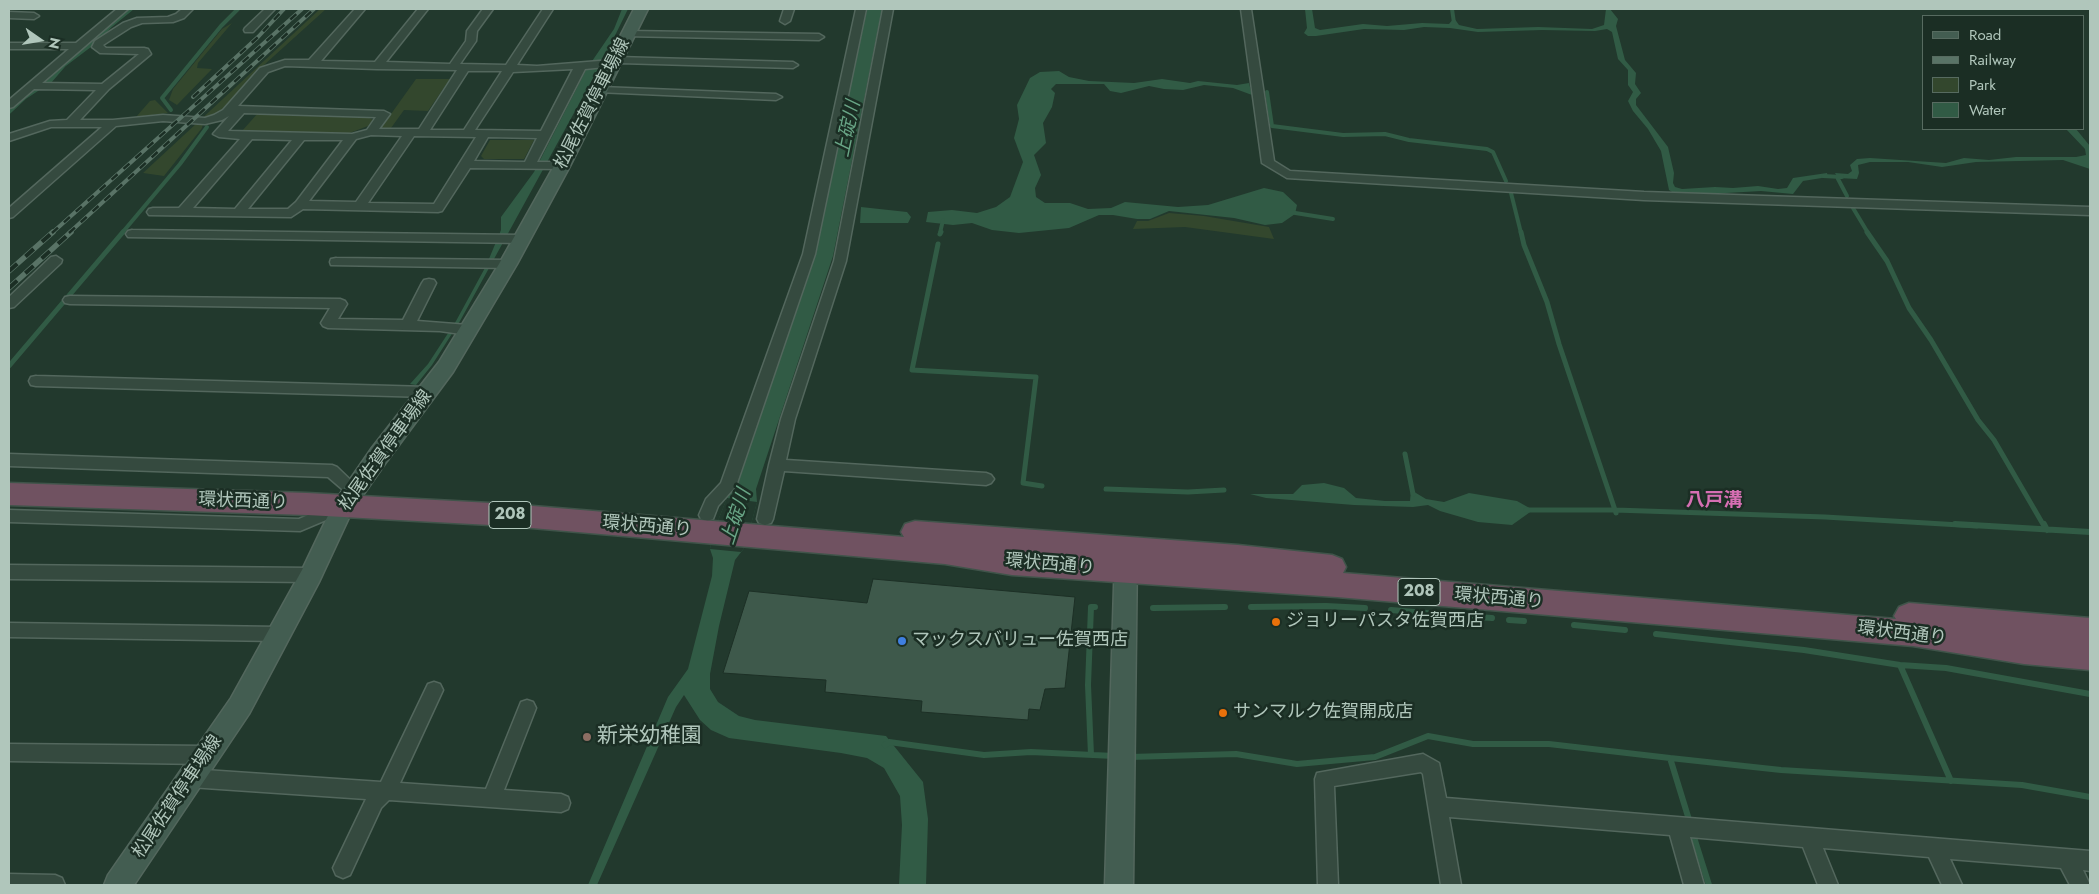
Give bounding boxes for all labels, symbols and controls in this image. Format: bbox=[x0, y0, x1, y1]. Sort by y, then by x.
north arrow bbox=[15, 15, 65, 65]
legend bbox=[1922, 15, 2084, 130]
text: Road bbox=[1969, 24, 2001, 46]
street label: 松尾佐賀停車場線 bbox=[551, 35, 635, 173]
text: N bbox=[44, 36, 66, 51]
text: Railway bbox=[1969, 49, 2016, 71]
text: Park bbox=[1969, 74, 1996, 96]
water label: 上碇川 bbox=[832, 99, 866, 159]
text: Water bbox=[1969, 99, 2006, 121]
street label: 松尾佐賀停車場線 bbox=[335, 386, 437, 516]
water label: 上碇川 bbox=[717, 486, 757, 548]
street label: 環状西通り bbox=[198, 490, 288, 514]
district label: 八戸溝 bbox=[1686, 490, 1742, 512]
road number: 208 bbox=[489, 502, 531, 528]
street label: 環状西通り bbox=[601, 512, 693, 542]
street label: 環状西通り bbox=[1004, 550, 1096, 580]
road number: 208 bbox=[1398, 578, 1440, 606]
street label: 環状西通り bbox=[1453, 584, 1545, 614]
place label: ジョリーパスタ佐賀西店 bbox=[1286, 611, 1484, 633]
marker: ジョリーパスタ佐賀西店 bbox=[1270, 616, 1282, 628]
street label: 環状西通り bbox=[1856, 618, 1948, 650]
place label: マックスバリュー佐賀西店 bbox=[912, 630, 1128, 652]
marker: マックスバリュー佐賀西店 bbox=[896, 635, 908, 647]
place label: サンマルク佐賀開成店 bbox=[1233, 702, 1413, 724]
marker: サンマルク佐賀開成店 bbox=[1217, 707, 1229, 719]
place label: 新栄幼稚園 bbox=[597, 724, 702, 750]
street label: 松尾佐賀停車場線 bbox=[129, 731, 227, 863]
marker: 新栄幼稚園 bbox=[581, 731, 593, 743]

